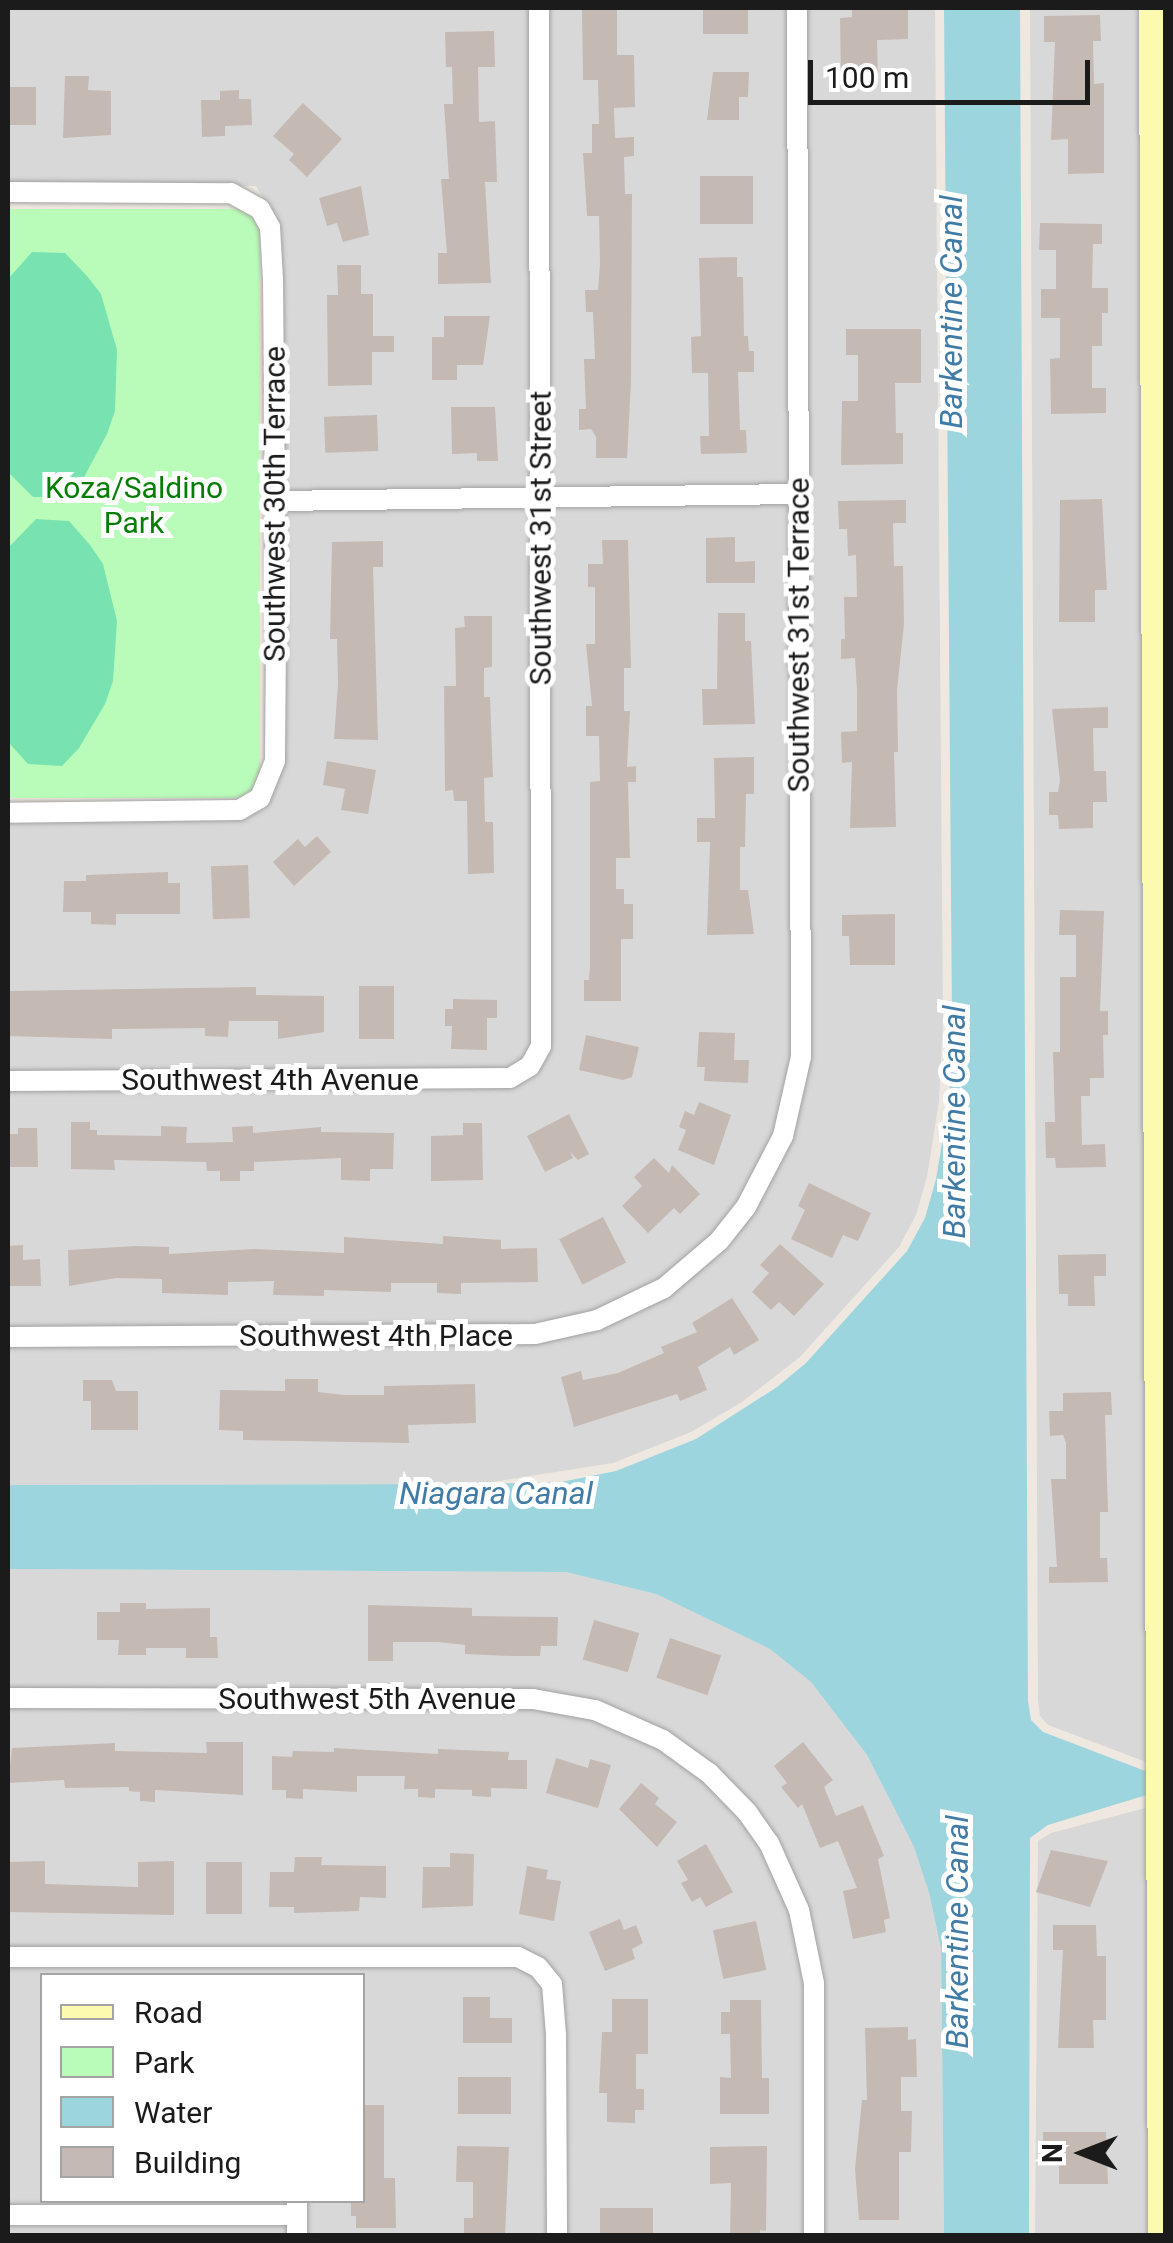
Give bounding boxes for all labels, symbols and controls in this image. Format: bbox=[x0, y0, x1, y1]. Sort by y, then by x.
scale bar bbox=[813, 40, 1096, 102]
text: 100 m bbox=[825, 60, 909, 95]
water label: Barkentine Canal bbox=[932, 195, 970, 429]
street label: Southwest 30th Terrace bbox=[257, 346, 293, 662]
street label: Southwest 31st Street bbox=[523, 391, 559, 685]
park label: Koza/Saldino Park bbox=[45, 470, 223, 540]
street label: Southwest 31st Terrace bbox=[781, 477, 817, 793]
water label: Barkentine Canal bbox=[935, 1005, 973, 1239]
street label: Southwest 4th Avenue bbox=[121, 1062, 419, 1098]
street label: Southwest 4th Place bbox=[239, 1318, 513, 1354]
water label: Niagara Canal bbox=[399, 1474, 593, 1512]
street label: Southwest 5th Avenue bbox=[218, 1681, 516, 1717]
water label: Barkentine Canal bbox=[938, 1815, 976, 2049]
legend bbox=[40, 1973, 365, 2203]
text: Road bbox=[134, 1995, 203, 2030]
text: Park bbox=[134, 2045, 194, 2080]
text: Water bbox=[134, 2095, 212, 2130]
north arrow bbox=[1033, 2103, 1133, 2203]
text: N bbox=[1036, 2143, 1069, 2163]
text: Building bbox=[134, 2145, 241, 2180]

